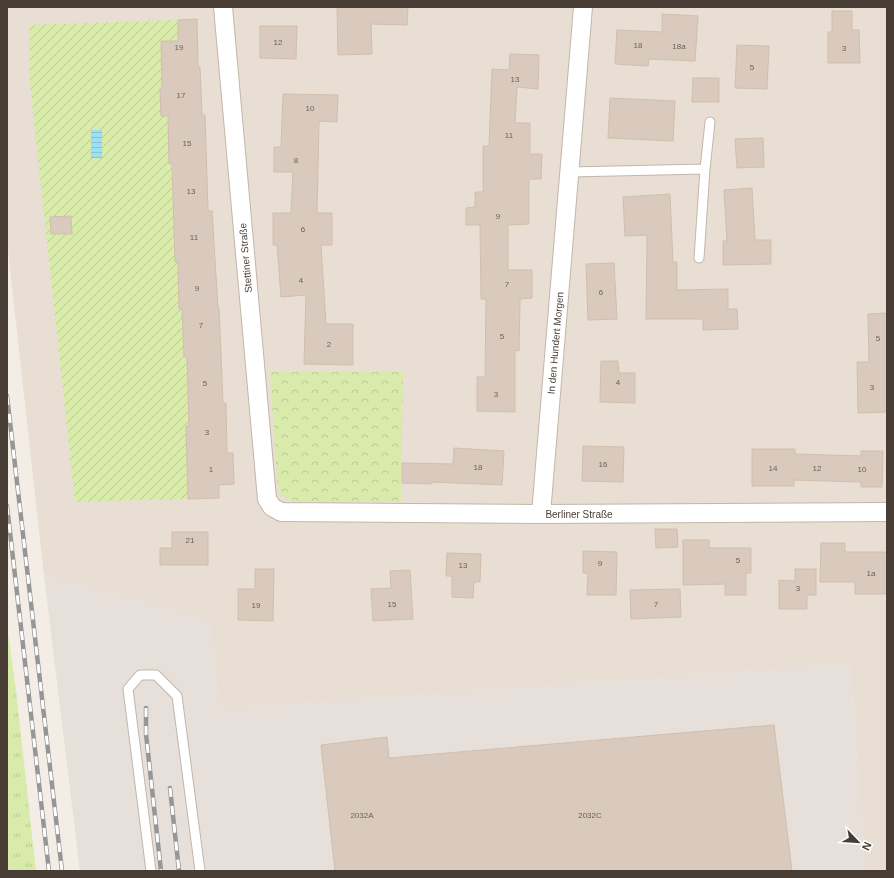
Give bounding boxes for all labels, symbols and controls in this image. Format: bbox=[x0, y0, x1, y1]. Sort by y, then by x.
house number: 12 bbox=[274, 38, 283, 47]
house number: 18 bbox=[634, 41, 643, 50]
house number: 18a bbox=[672, 42, 686, 51]
house number: 19 bbox=[175, 43, 184, 52]
house number: 3 bbox=[842, 44, 847, 53]
house number: 5 bbox=[750, 63, 755, 72]
house number: 13 bbox=[511, 75, 520, 84]
house number: 17 bbox=[177, 91, 186, 100]
house number: 10 bbox=[306, 104, 315, 113]
house number: 11 bbox=[505, 131, 514, 140]
house number: 15 bbox=[183, 139, 192, 148]
house number: 8 bbox=[294, 156, 299, 165]
house number: 13 bbox=[187, 187, 196, 196]
house number: 9 bbox=[496, 212, 501, 221]
street label: Stettiner Straße bbox=[237, 222, 254, 293]
house number: 6 bbox=[301, 225, 306, 234]
house number: 11 bbox=[190, 233, 199, 242]
house number: 4 bbox=[299, 276, 304, 285]
house number: 7 bbox=[505, 280, 510, 289]
house number: 9 bbox=[195, 284, 200, 293]
house number: 6 bbox=[599, 288, 604, 297]
street label: In den Hundert Morgen bbox=[546, 291, 565, 395]
house number: 7 bbox=[199, 321, 204, 330]
house number: 5 bbox=[500, 332, 505, 341]
house number: 5 bbox=[876, 334, 881, 343]
house number: 2 bbox=[327, 340, 332, 349]
house number: 4 bbox=[616, 378, 621, 387]
house number: 5 bbox=[203, 379, 208, 388]
house number: 3 bbox=[870, 383, 875, 392]
house number: 3 bbox=[494, 390, 499, 399]
house number: 3 bbox=[205, 428, 210, 437]
house number: 16 bbox=[599, 460, 608, 469]
house number: 18 bbox=[474, 463, 483, 472]
house number: 14 bbox=[769, 464, 778, 473]
house number: 12 bbox=[813, 464, 822, 473]
house number: 1 bbox=[209, 465, 214, 474]
house number: 10 bbox=[858, 465, 867, 474]
street label: Berliner Straße bbox=[545, 509, 613, 520]
house number: 21 bbox=[186, 536, 195, 545]
house number: 5 bbox=[736, 556, 741, 565]
house number: 9 bbox=[598, 559, 603, 568]
house number: 13 bbox=[459, 561, 468, 570]
house number: 1a bbox=[867, 569, 876, 578]
house number: 3 bbox=[796, 584, 801, 593]
house number: 15 bbox=[388, 600, 397, 609]
house number: 7 bbox=[654, 600, 659, 609]
house number: 19 bbox=[252, 601, 261, 610]
house number: 2032A bbox=[350, 811, 374, 820]
house number: 2032C bbox=[578, 811, 602, 820]
north arrow bbox=[838, 822, 878, 862]
text: N bbox=[860, 840, 874, 852]

